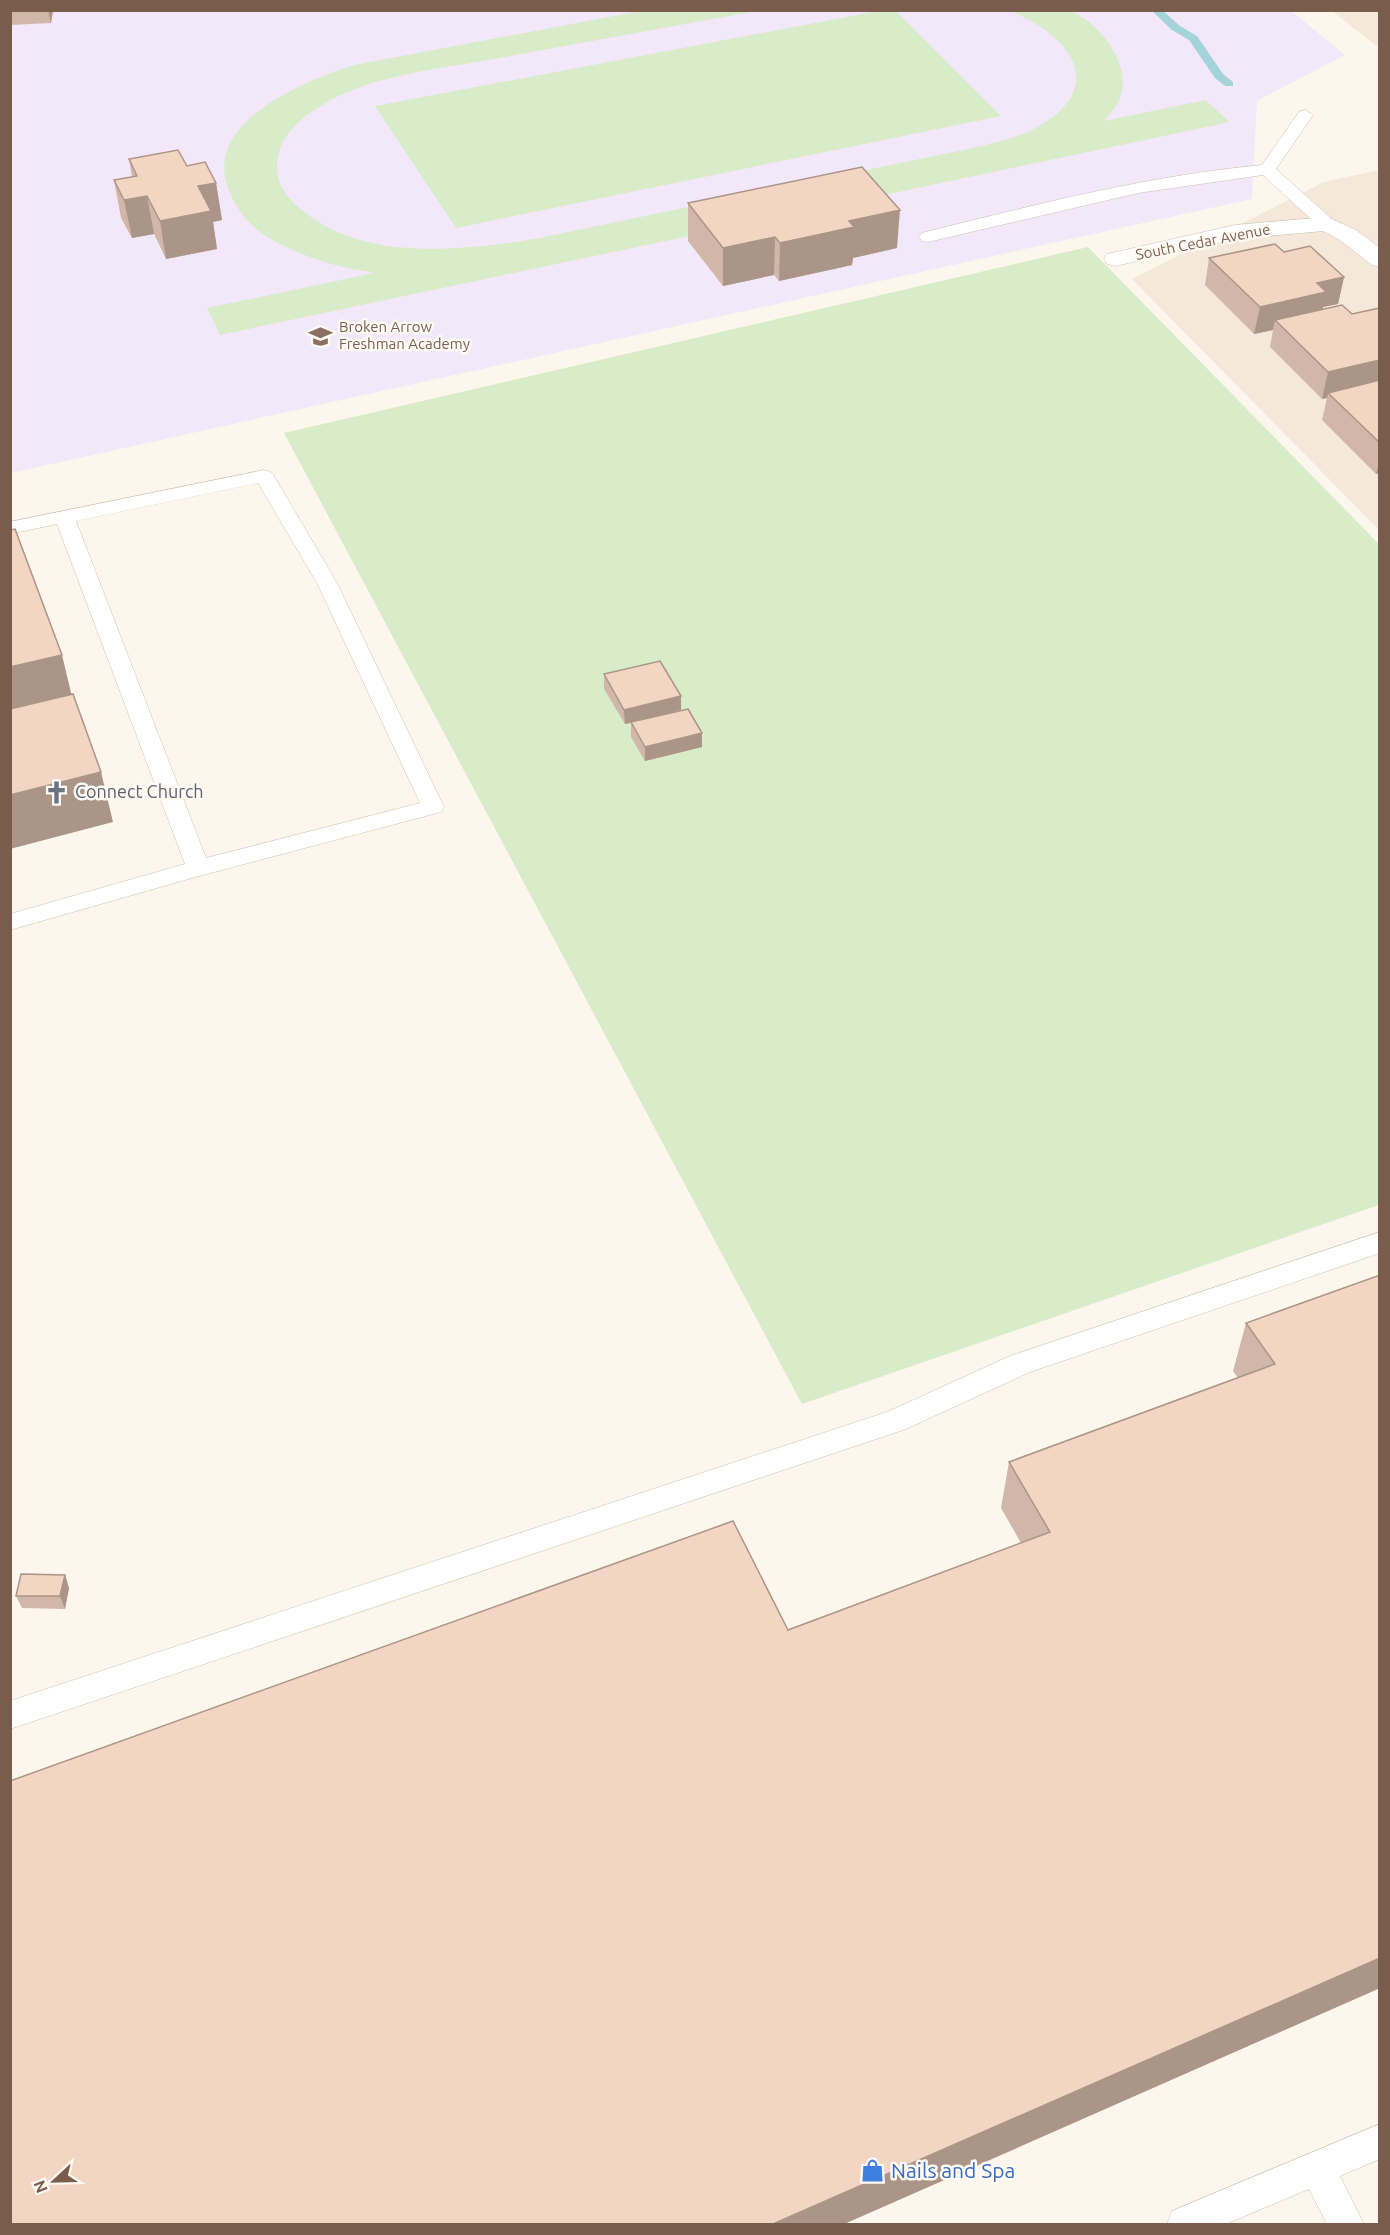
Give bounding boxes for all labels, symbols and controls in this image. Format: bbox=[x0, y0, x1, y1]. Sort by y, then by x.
street label: South Cedar Avenue bbox=[1134, 220, 1272, 263]
place label: Broken Arrow Freshman Academy bbox=[339, 318, 470, 352]
school or university icon: Broken Arrow Freshman Academy bbox=[308, 323, 334, 349]
church icon: Connect Church bbox=[44, 779, 70, 805]
place label: Connect Church bbox=[75, 781, 204, 801]
north arrow bbox=[24, 2151, 84, 2211]
shop icon: Nails and Spa bbox=[860, 2158, 886, 2184]
place label: Nails and Spa bbox=[891, 2158, 1015, 2182]
text: N bbox=[30, 2178, 51, 2196]

